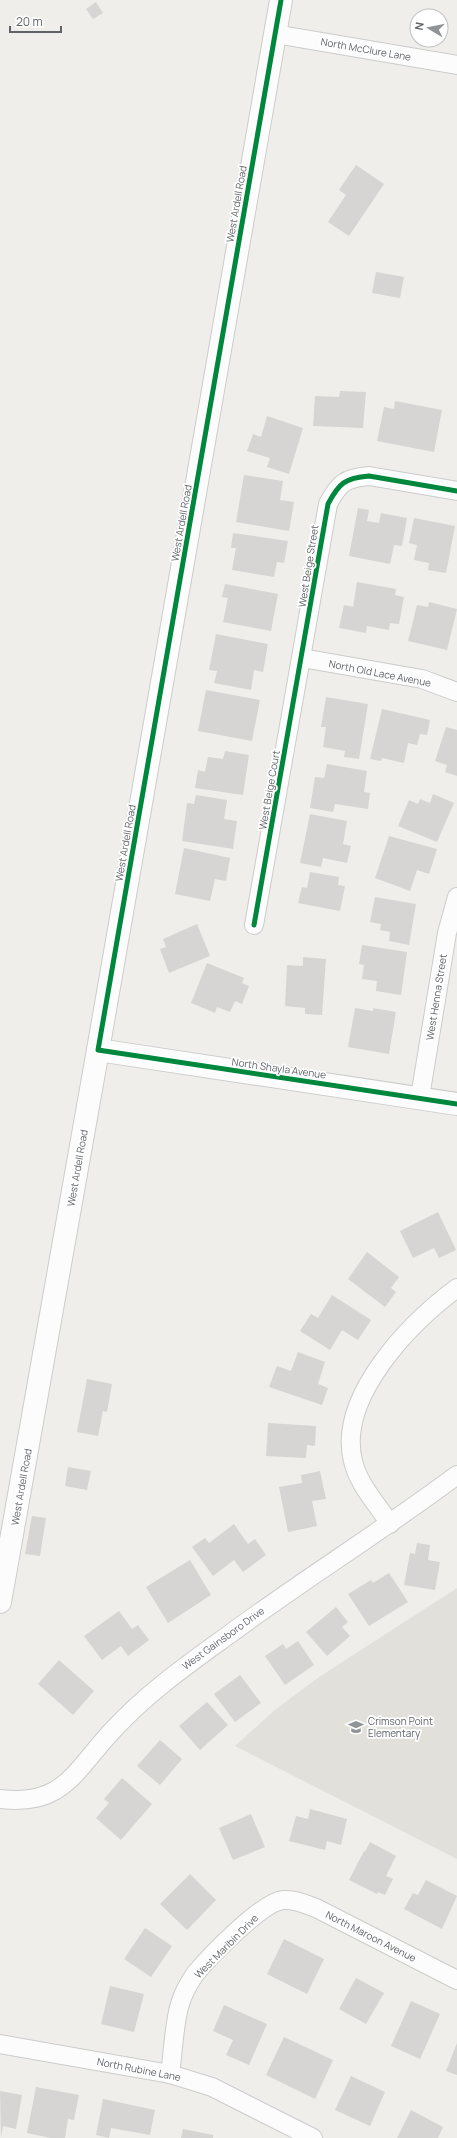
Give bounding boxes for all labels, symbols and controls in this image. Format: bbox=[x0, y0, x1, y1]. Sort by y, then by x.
scale bar bbox=[10, 8, 61, 34]
north arrow bbox=[409, 8, 449, 48]
text: 20 m bbox=[16, 13, 43, 30]
text: N bbox=[411, 21, 427, 31]
street label: North McClure Lane bbox=[320, 34, 412, 64]
street label: West Ardell Road bbox=[222, 164, 250, 244]
street label: West Ardell Road bbox=[167, 483, 195, 563]
street label: West Beige Street bbox=[295, 524, 321, 608]
street label: North Old Lace Avenue bbox=[328, 656, 432, 690]
street label: West Beige Court bbox=[255, 749, 283, 831]
street label: West Ardell Road bbox=[111, 803, 139, 883]
street label: West Henna Street bbox=[422, 953, 450, 1041]
street label: North Shayla Avenue bbox=[231, 1054, 327, 1082]
street label: West Ardell Road bbox=[63, 1128, 91, 1208]
street label: West Ardell Road bbox=[7, 1447, 35, 1527]
street label: West Gainsboro Drive bbox=[179, 1603, 267, 1673]
place label: Crimson Point Elementary bbox=[368, 1714, 433, 1740]
school or university icon: Crimson Point Elementary bbox=[347, 1718, 365, 1736]
street label: North Maroon Avenue bbox=[323, 1907, 419, 1965]
street label: West Maribin Drive bbox=[191, 1911, 261, 1981]
street label: North Rubine Lane bbox=[96, 2054, 182, 2084]

